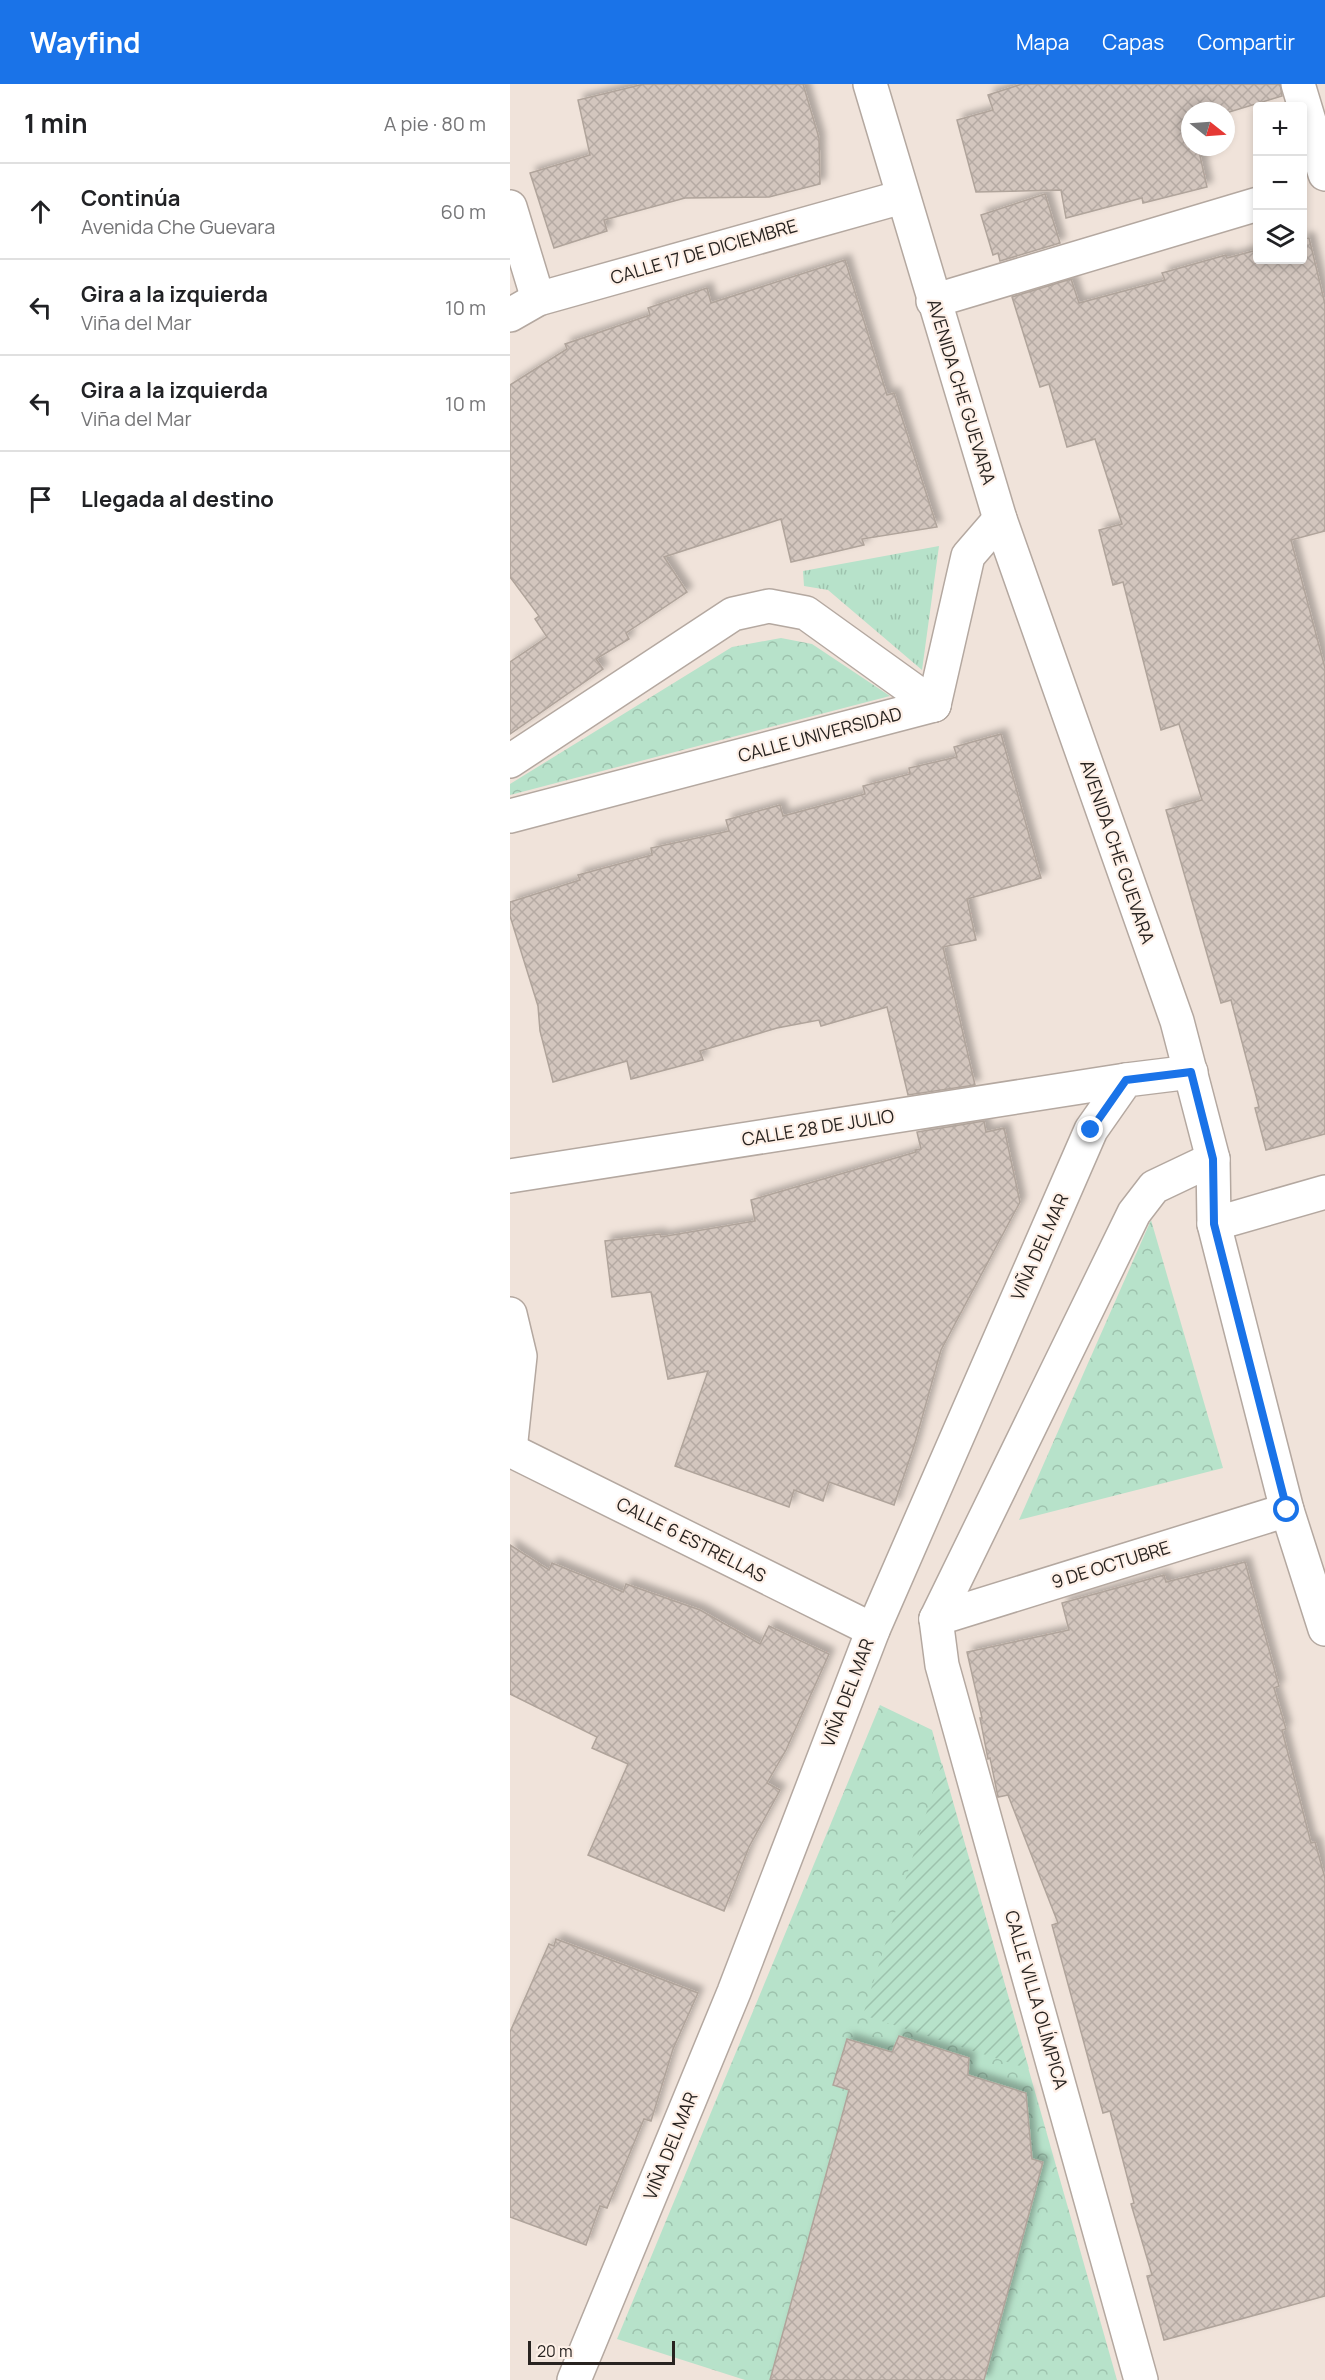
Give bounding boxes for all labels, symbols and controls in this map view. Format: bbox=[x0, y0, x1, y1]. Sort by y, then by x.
text: Wayfind bbox=[30, 23, 140, 61]
text: Mapa bbox=[1016, 28, 1069, 56]
text: Capas bbox=[1102, 28, 1164, 56]
text: Compartir bbox=[1197, 28, 1295, 56]
north arrow bbox=[1181, 102, 1235, 156]
map controls bbox=[1253, 102, 1307, 264]
button: + bbox=[1253, 102, 1307, 156]
text: 1 min bbox=[24, 105, 88, 141]
text: A pie · 80 m bbox=[384, 110, 486, 137]
button: − bbox=[1253, 156, 1307, 210]
text: Continúa bbox=[81, 183, 181, 213]
icon: ahead bbox=[24, 195, 57, 228]
text: 60 m bbox=[440, 198, 486, 225]
button: layers bbox=[1253, 210, 1307, 264]
text: Avenida Che Guevara bbox=[81, 213, 275, 240]
street label: CALLE 17 DE DICIEMBRE bbox=[608, 213, 800, 289]
text: Gira a la izquierda bbox=[81, 279, 268, 309]
icon: left bbox=[24, 291, 57, 324]
text: 10 m bbox=[445, 294, 486, 321]
street label: AVENIDA CHE GUEVARA bbox=[922, 296, 1002, 488]
text: Viña del Mar bbox=[81, 309, 192, 336]
text: Gira a la izquierda bbox=[81, 375, 268, 405]
icon: left bbox=[24, 387, 57, 420]
text: 10 m bbox=[445, 390, 486, 417]
text: Viña del Mar bbox=[81, 405, 192, 432]
icon: arrive bbox=[24, 483, 57, 516]
text: Llegada al destino bbox=[81, 484, 274, 514]
street label: CALLE UNIVERSIDAD bbox=[735, 701, 904, 767]
street label: AVENIDA CHE GUEVARA bbox=[1075, 757, 1161, 947]
street label: CALLE 28 DE JULIO bbox=[740, 1103, 896, 1151]
route end bbox=[1077, 1116, 1103, 1142]
street label: VIÑA DEL MAR bbox=[1005, 1189, 1073, 1304]
street label: CALLE 6 ESTRELLAS bbox=[613, 1491, 770, 1587]
route start bbox=[1273, 1496, 1299, 1522]
street label: 9 DE OCTUBRE bbox=[1049, 1535, 1173, 1593]
street label: VIÑA DEL MAR bbox=[815, 1635, 879, 1750]
street label: CALLE VILLA OLÍMPICA bbox=[1000, 1907, 1074, 2093]
street label: VIÑA DEL MAR bbox=[637, 2088, 703, 2203]
scale bar bbox=[528, 2338, 675, 2366]
text: 20 m bbox=[537, 2340, 573, 2362]

